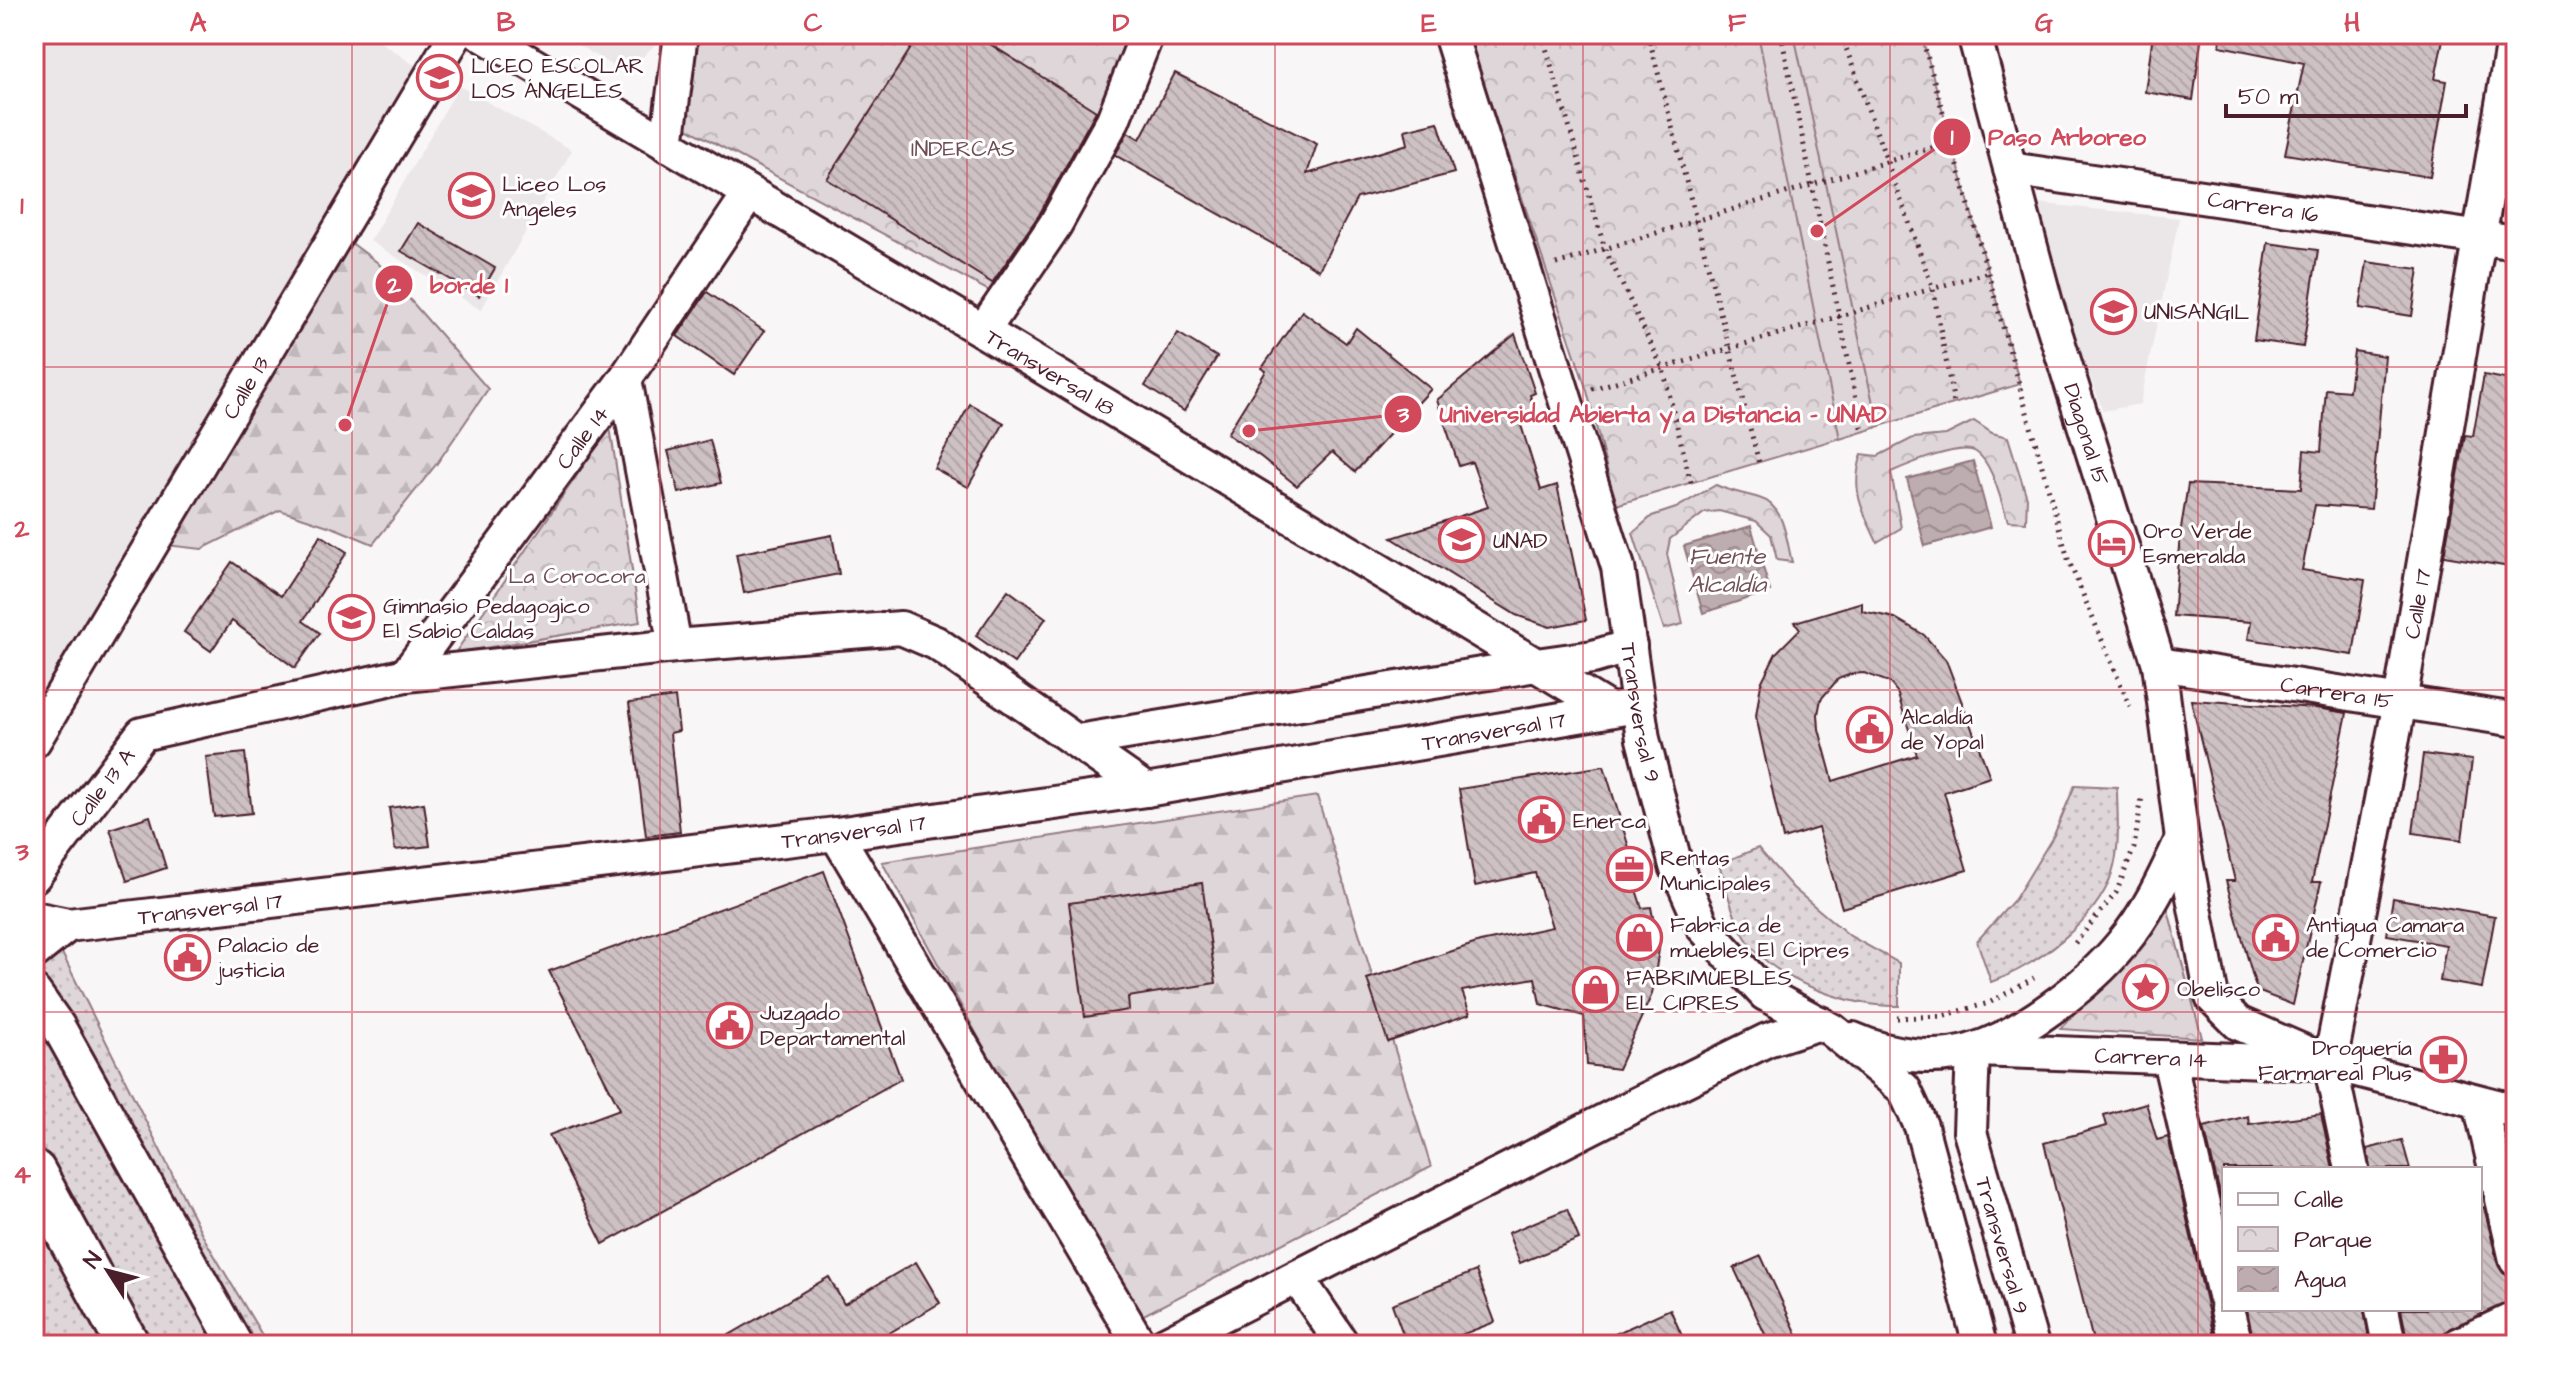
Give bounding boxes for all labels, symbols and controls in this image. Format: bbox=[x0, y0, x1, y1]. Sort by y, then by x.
text: A bbox=[190, 5, 207, 41]
text: B bbox=[497, 5, 516, 41]
text: C bbox=[804, 5, 823, 41]
text: D bbox=[1113, 5, 1130, 41]
text: E bbox=[1421, 5, 1437, 41]
text: F bbox=[1728, 5, 1747, 41]
text: G bbox=[2035, 5, 2053, 41]
text: H bbox=[2344, 5, 2360, 41]
place label: LICEO ESCOLAR LOS ÁNGELES bbox=[471, 51, 644, 107]
school or university icon: LICEO ESCOLAR LOS ÁNGELES bbox=[416, 54, 464, 102]
scale bar bbox=[2226, 68, 2466, 118]
text: 50 m bbox=[2238, 80, 2299, 114]
callout: Paso Arboreo bbox=[1932, 113, 2162, 161]
text: 1 bbox=[1950, 121, 1954, 155]
text: Paso Arboreo bbox=[1988, 121, 2146, 155]
park label: INDERCAS bbox=[911, 134, 1015, 165]
place label: Liceo Los Angeles bbox=[502, 169, 606, 226]
school or university icon: Liceo Los Angeles bbox=[447, 172, 495, 220]
street label: Carrera 16 bbox=[2206, 184, 2321, 231]
text: 1 bbox=[20, 188, 24, 224]
callout: borde 1 bbox=[374, 260, 524, 308]
text: 2 bbox=[386, 269, 401, 303]
text: borde 1 bbox=[430, 269, 509, 303]
school or university icon: UNISANGIL bbox=[2089, 287, 2137, 335]
place label: UNISANGIL bbox=[2144, 297, 2249, 328]
street label: Transversal 18 bbox=[979, 322, 1120, 424]
street label: Calle 13 bbox=[216, 351, 277, 425]
street label: Diagonal 15 bbox=[2055, 380, 2116, 490]
callout: Universidad Abierta y a Distancia - UNAD bbox=[1383, 390, 1902, 438]
text: 3 bbox=[1396, 398, 1410, 432]
text: Universidad Abierta y a Distancia - UNAD bbox=[1439, 398, 1887, 434]
street label: Calle 14 bbox=[549, 400, 617, 476]
text: 2 bbox=[14, 511, 30, 547]
school or university icon: UNAD bbox=[1438, 516, 1486, 564]
place label: Oro Verde Esmeralda bbox=[2143, 516, 2252, 572]
hotel icon: Oro Verde Esmeralda bbox=[2088, 519, 2136, 567]
place label: UNAD bbox=[1493, 526, 1548, 557]
water label: Fuente Alcaldía bbox=[1688, 540, 1768, 602]
park label: La Corocora bbox=[508, 561, 646, 592]
street label: Calle 17 bbox=[2397, 566, 2440, 641]
place label: Gimnasio Pedagogico El Sabio Caldas bbox=[383, 591, 590, 647]
school or university icon: Gimnasio Pedagogico El Sabio Caldas bbox=[328, 594, 376, 642]
street label: Transversal 9 bbox=[1612, 641, 1668, 786]
street label: Carrera 15 bbox=[2278, 669, 2395, 718]
place label: Alcaldía de Yopal bbox=[1901, 702, 1984, 758]
street label: Transversal 17 bbox=[1420, 704, 1569, 760]
public building icon: Alcaldía de Yopal bbox=[1846, 705, 1894, 753]
street label: Calle 13 A bbox=[63, 742, 143, 834]
public building icon: Enerca bbox=[1518, 796, 1566, 844]
place label: Enerca bbox=[1573, 806, 1646, 837]
street label: Transversal 17 bbox=[780, 807, 929, 857]
text: 3 bbox=[14, 834, 29, 870]
place label: Rentas Municipales bbox=[1660, 843, 1771, 899]
office icon: Rentas Municipales bbox=[1605, 846, 1653, 894]
street label: Transversal 17 bbox=[136, 886, 285, 934]
place label: Fabrica de muebles El Cipres bbox=[1670, 910, 1849, 966]
place label: Antigua Camara de Comercio bbox=[2306, 910, 2464, 966]
shop icon: Fabrica de muebles El Cipres bbox=[1615, 913, 1663, 961]
public building icon: Antigua Camara de Comercio bbox=[2251, 913, 2299, 961]
place label: Palacio de justicia bbox=[215, 930, 320, 986]
public building icon: Palacio de justicia bbox=[163, 933, 211, 981]
place label: FABRIMUEBLES EL CIPRES bbox=[1626, 963, 1792, 1019]
place icon: Obelisco bbox=[2122, 964, 2170, 1012]
shop icon: FABRIMUEBLES EL CIPRES bbox=[1571, 966, 1619, 1014]
place label: Obelisco bbox=[2177, 974, 2261, 1005]
place label: Juzgado Departamental bbox=[760, 998, 905, 1054]
public building icon: Juzgado Departamental bbox=[705, 1001, 753, 1049]
place label: Droguería Farmareal Plus bbox=[2258, 1033, 2412, 1089]
pharmacy icon: Droguería Farmareal Plus bbox=[2419, 1036, 2467, 1084]
street label: Carrera 14 bbox=[2094, 1041, 2208, 1076]
text: 4 bbox=[13, 1157, 31, 1193]
legend bbox=[2222, 1167, 2482, 1311]
street label: Transversal 9 bbox=[1967, 1173, 2036, 1318]
text: Calle bbox=[2294, 1183, 2344, 1217]
text: Parque bbox=[2294, 1223, 2372, 1257]
north arrow bbox=[68, 1231, 148, 1311]
text: N bbox=[76, 1245, 110, 1275]
text: Agua bbox=[2294, 1263, 2346, 1298]

